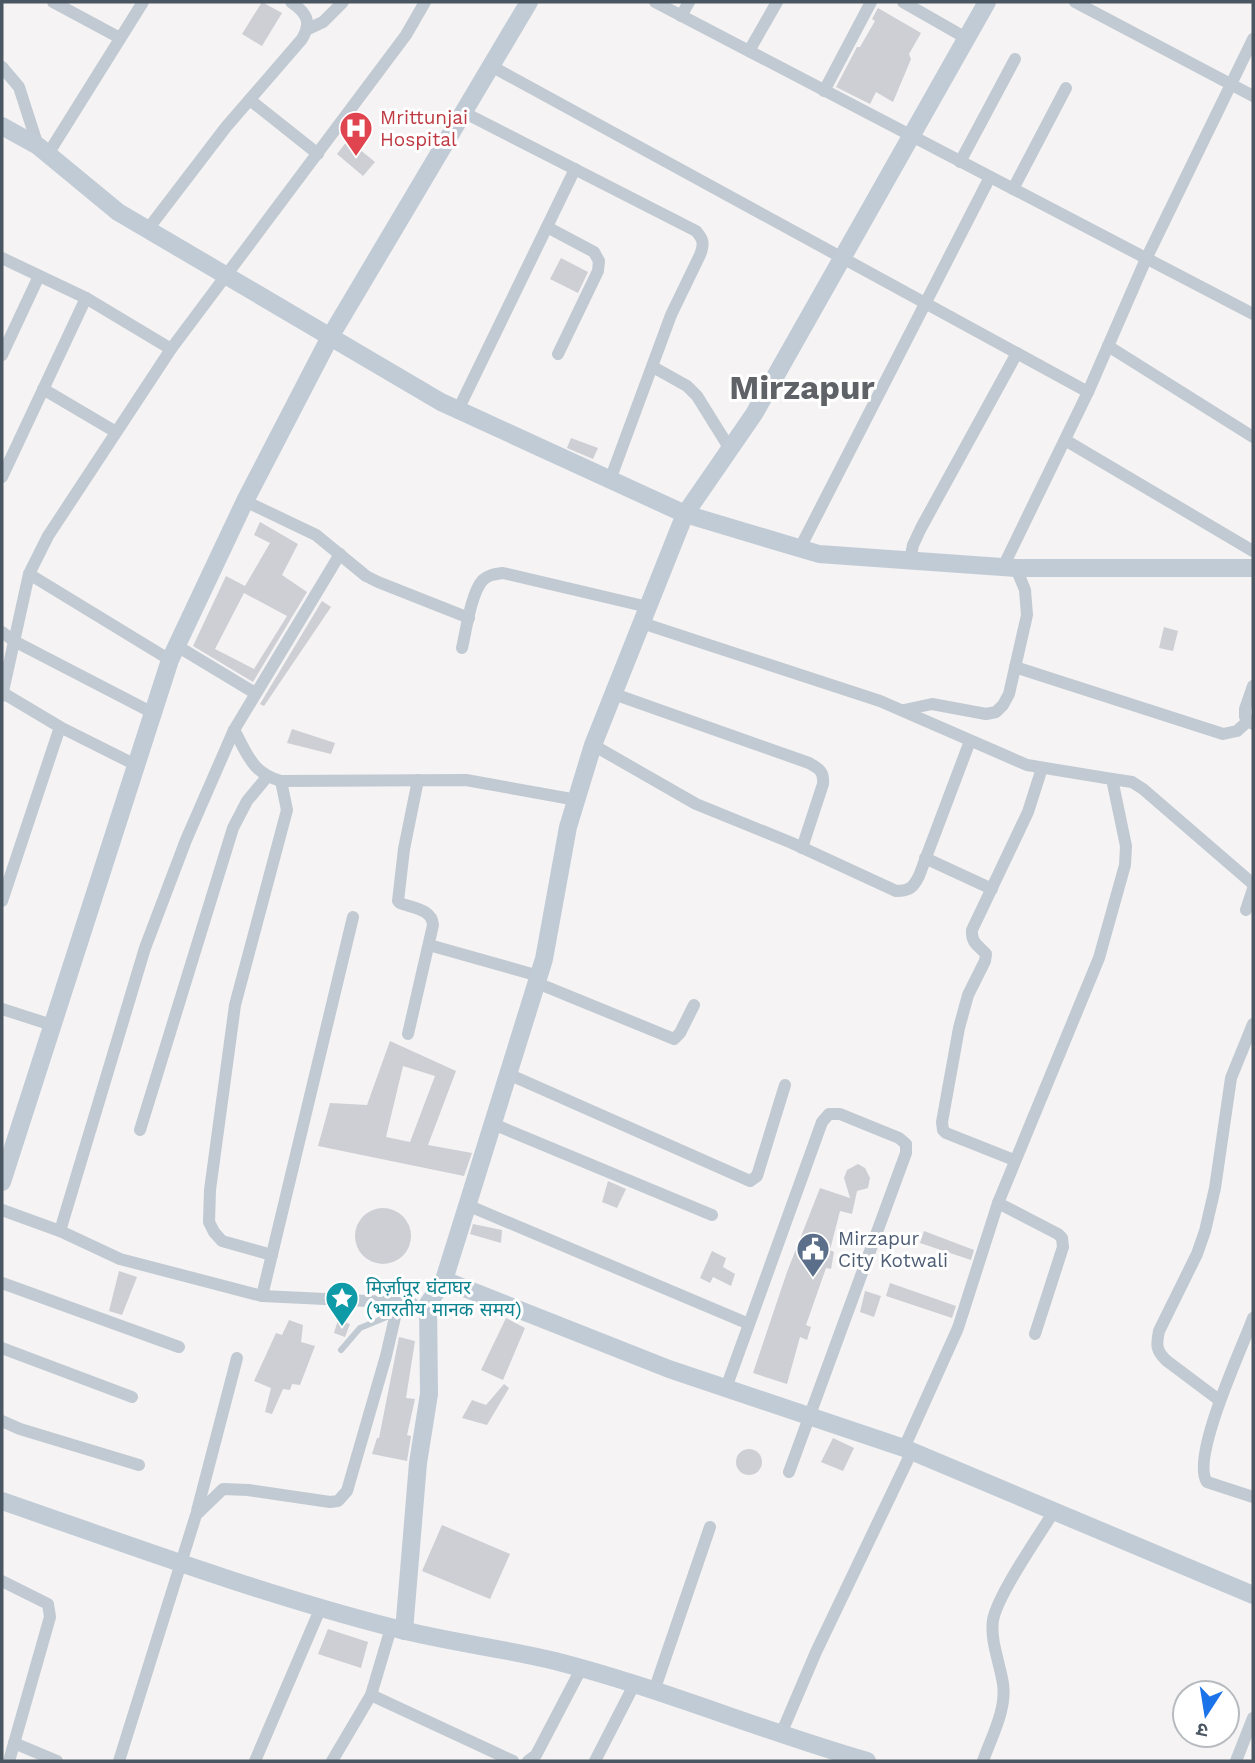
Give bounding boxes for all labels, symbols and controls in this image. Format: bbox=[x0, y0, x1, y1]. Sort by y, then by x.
place label: Mrittunjai Hospital bbox=[380, 106, 468, 151]
hospital icon: Mrittunjai Hospital bbox=[337, 109, 375, 158]
district label: Mirzapur bbox=[729, 368, 875, 407]
place label: Mirzapur City Kotwali bbox=[838, 1227, 948, 1272]
public building icon: Mirzapur City Kotwali bbox=[794, 1230, 832, 1279]
place label: मिर्ज़ापुर घंटाघर (भारतीय मानक समय) bbox=[366, 1276, 522, 1321]
place icon: मिर्ज़ापुर घंटाघर (भारतीय मानक समय) bbox=[323, 1279, 361, 1328]
north arrow bbox=[1171, 1679, 1241, 1749]
text: उ bbox=[1194, 1718, 1210, 1743]

